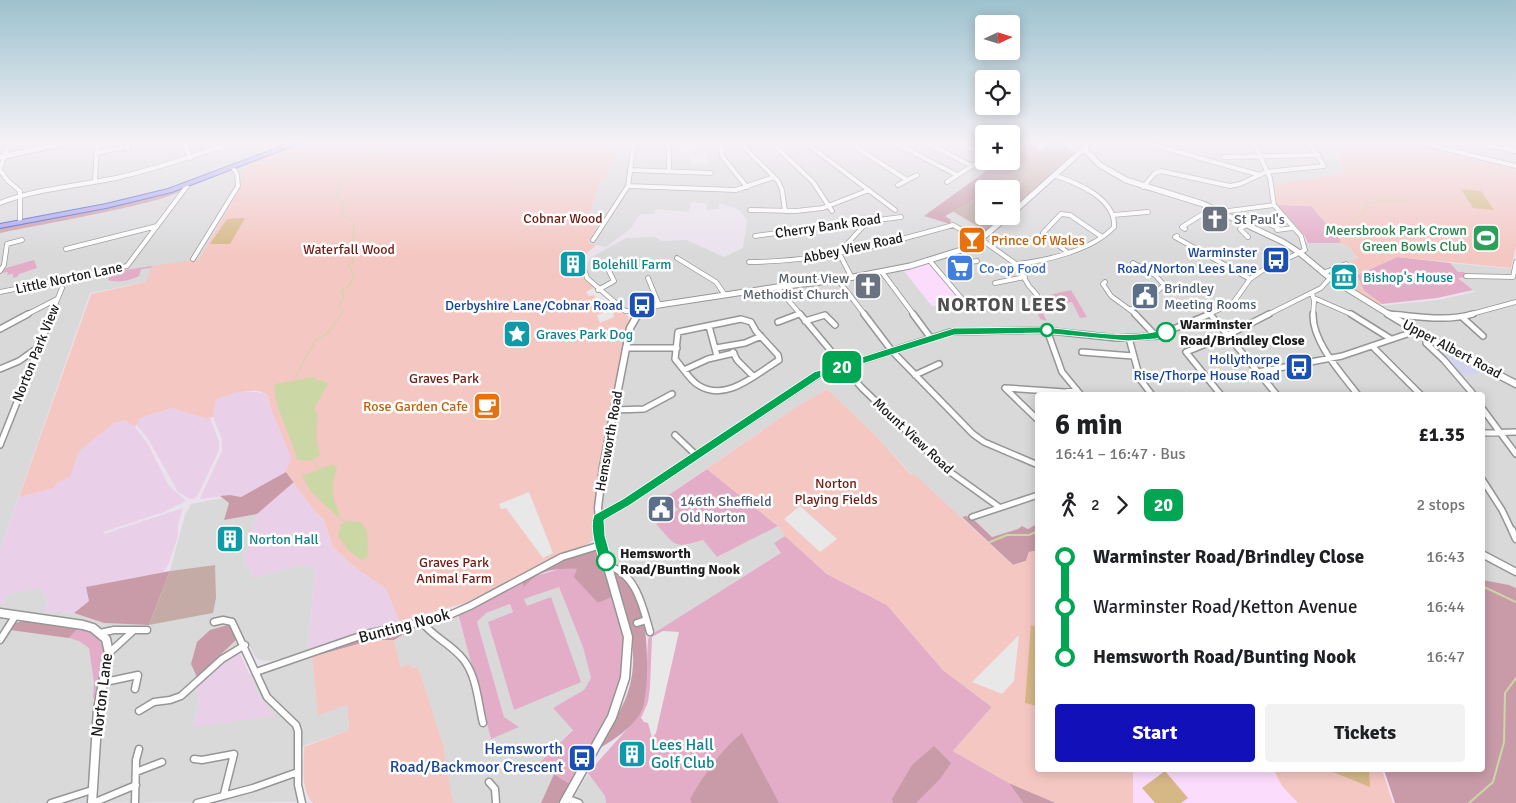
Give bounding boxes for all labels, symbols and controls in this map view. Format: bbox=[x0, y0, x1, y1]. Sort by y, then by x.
north arrow bbox=[975, 15, 1020, 60]
map controls bbox=[975, 15, 1020, 225]
button: locate bbox=[975, 70, 1020, 115]
button: + bbox=[975, 125, 1020, 170]
button: − bbox=[975, 180, 1020, 225]
church icon: St Paul's bbox=[1200, 204, 1230, 234]
park label: Cobnar Wood bbox=[523, 210, 603, 227]
street label: Cherry Bank Road bbox=[774, 210, 882, 242]
place label: St Paul's bbox=[1234, 211, 1285, 228]
place label: Meersbrook Park Crown Green Bowls Club bbox=[1325, 222, 1467, 255]
sports icon: Meersbrook Park Crown Green Bowls Club bbox=[1471, 223, 1501, 253]
bar icon: Prince Of Wales bbox=[957, 225, 987, 255]
street label: Abbey View Road bbox=[802, 229, 904, 267]
place label: Prince Of Wales bbox=[991, 232, 1085, 249]
park label: Waterfall Wood bbox=[303, 241, 395, 258]
place label: Warminster Road/Norton Lees Lane bbox=[1117, 244, 1258, 277]
bus stop icon: Warminster Road/Norton Lees Lane bbox=[1261, 245, 1291, 275]
building icon: Bolehill Farm bbox=[558, 249, 588, 279]
supermarket icon: Co-op Food bbox=[945, 253, 975, 283]
place label: Bolehill Farm bbox=[592, 256, 672, 273]
street label: Little Norton Lane bbox=[14, 258, 124, 298]
place label: Co-op Food bbox=[979, 260, 1046, 277]
museum icon: Bishop's House bbox=[1329, 262, 1359, 292]
place label: Bishop's House bbox=[1363, 269, 1453, 286]
place label: Mount View Methodist Church bbox=[743, 270, 849, 303]
church icon: Mount View Methodist Church bbox=[853, 271, 883, 301]
place label: Brindley Meeting Rooms bbox=[1164, 280, 1256, 313]
public building icon: Brindley Meeting Rooms bbox=[1130, 281, 1160, 311]
bus stop icon: Derbyshire Lane/Cobnar Road bbox=[627, 290, 657, 320]
district label: NORTON LEES bbox=[937, 293, 1067, 317]
place label: Derbyshire Lane/Cobnar Road bbox=[445, 297, 623, 314]
street label: Norton Park View bbox=[9, 302, 63, 404]
place label: Warminster Road/Brindley Close bbox=[1180, 316, 1305, 349]
street label: Upper Albert Road bbox=[1400, 316, 1504, 382]
place icon: Graves Park Dog bbox=[502, 319, 532, 349]
marker: Warminster Road/Brindley Close bbox=[1156, 322, 1176, 342]
unlabelled marker bbox=[1040, 323, 1054, 337]
place label: Graves Park Dog bbox=[536, 326, 633, 343]
line badge: 20 bbox=[820, 351, 864, 383]
place label: Hollythorpe Rise/Thorpe House Road bbox=[1134, 351, 1280, 384]
bus stop icon: Hollythorpe Rise/Thorpe House Road bbox=[1284, 352, 1314, 382]
text: 20 bbox=[832, 356, 852, 378]
park label: Graves Park bbox=[409, 370, 479, 387]
street label: Hemsworth Road bbox=[592, 389, 626, 493]
cafe icon: Rose Garden Cafe bbox=[472, 391, 502, 421]
street label: Mount View Road bbox=[869, 394, 957, 478]
place label: Rose Garden Cafe bbox=[363, 398, 468, 415]
text: 6 min bbox=[1055, 408, 1123, 442]
text: £1.35 bbox=[1419, 423, 1465, 447]
text: 16:41 – 16:47 · Bus bbox=[1055, 444, 1186, 464]
park label: Norton Playing Fields bbox=[794, 475, 878, 508]
icon: walk bbox=[1055, 491, 1083, 519]
icon: forward bbox=[1108, 491, 1136, 519]
place label: 146th Sheffield Old Norton bbox=[680, 493, 772, 526]
public building icon: 146th Sheffield Old Norton bbox=[646, 494, 676, 524]
text: 20 bbox=[1154, 494, 1173, 516]
text: 2 bbox=[1091, 495, 1100, 515]
text: 2 stops bbox=[1417, 495, 1465, 515]
building icon: Norton Hall bbox=[215, 524, 245, 554]
place label: Norton Hall bbox=[249, 531, 319, 548]
place label: Hemsworth Road/Bunting Nook bbox=[620, 545, 741, 578]
text: Warminster Road/Brindley Close bbox=[1093, 545, 1364, 569]
text: 16:43 bbox=[1426, 547, 1465, 567]
marker: Hemsworth Road/Bunting Nook bbox=[596, 551, 616, 571]
park label: Graves Park Animal Farm bbox=[416, 554, 492, 587]
text: Warminster Road/Ketton Avenue bbox=[1093, 595, 1357, 619]
text: 16:44 bbox=[1426, 597, 1465, 617]
street label: Bunting Nook bbox=[356, 604, 452, 648]
text: Hemsworth Road/Bunting Nook bbox=[1093, 645, 1356, 669]
text: 16:47 bbox=[1426, 647, 1465, 667]
street label: Norton Lane bbox=[87, 652, 117, 738]
button: Start bbox=[1055, 704, 1255, 762]
button: Tickets bbox=[1265, 704, 1465, 762]
place label: Lees Hall Golf Club bbox=[651, 735, 714, 773]
place label: Hemsworth Road/Backmoor Crescent bbox=[390, 739, 563, 777]
building icon: Lees Hall Golf Club bbox=[617, 739, 647, 769]
bus stop icon: Hemsworth Road/Backmoor Crescent bbox=[567, 743, 597, 773]

